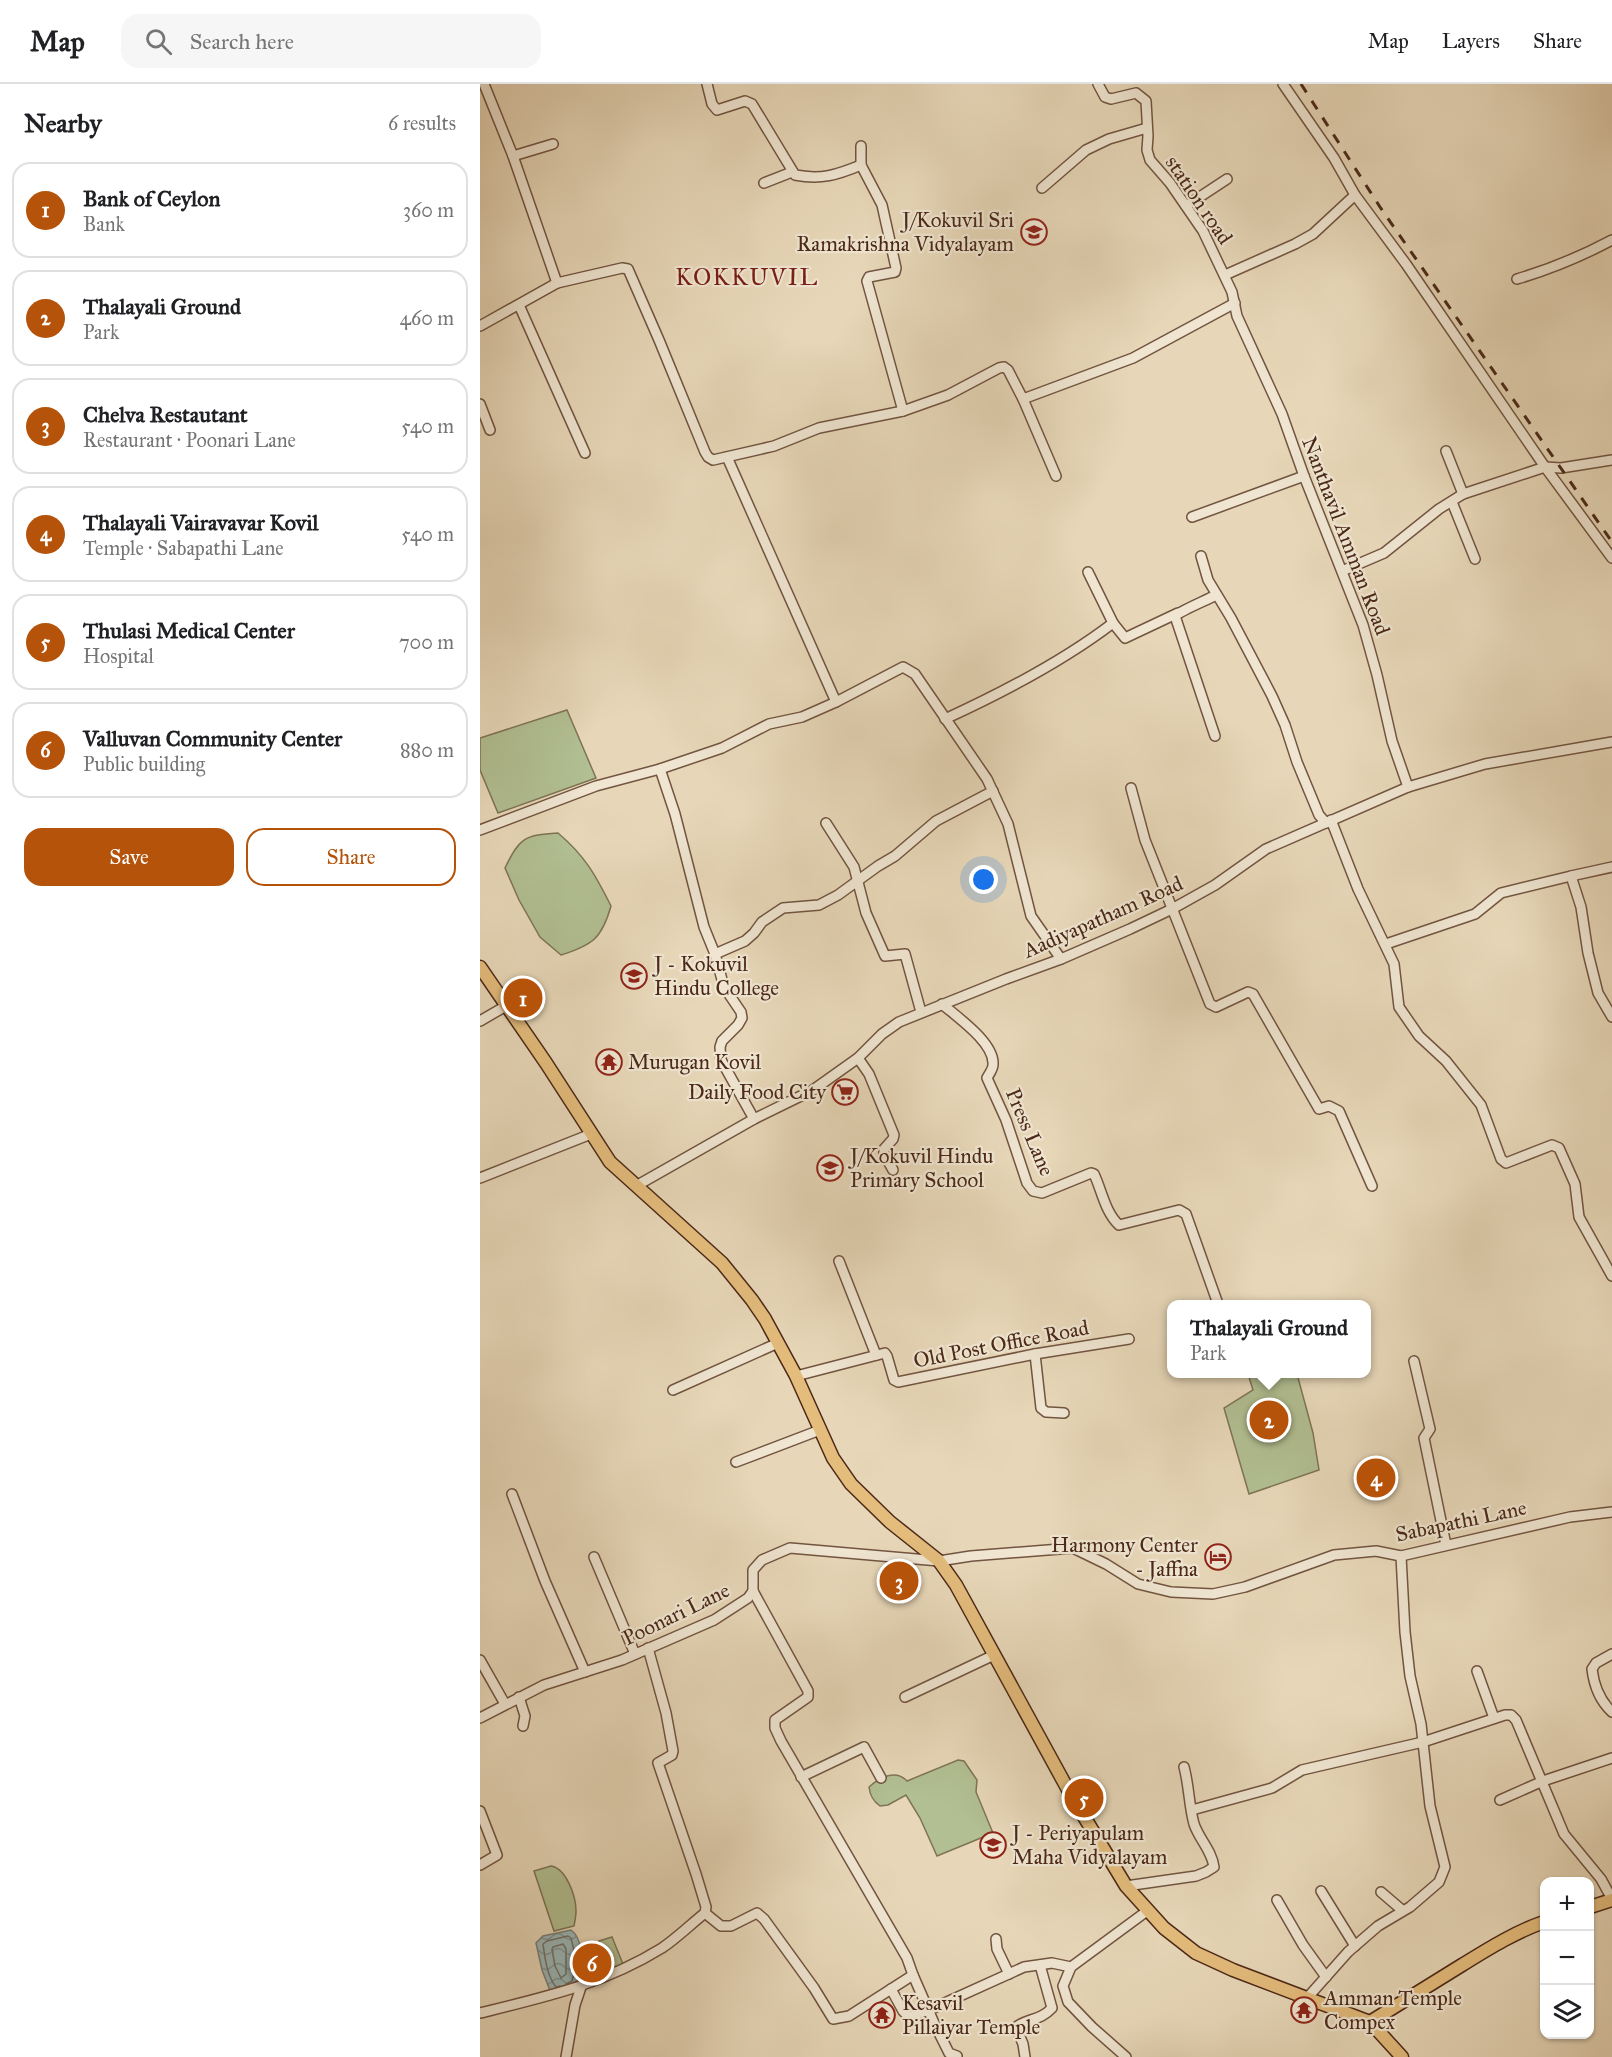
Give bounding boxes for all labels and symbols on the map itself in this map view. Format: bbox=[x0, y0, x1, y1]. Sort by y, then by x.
street label: station road bbox=[1160, 151, 1238, 250]
place label: J/Kokuvil Sri Ramakrishna Vidyalayam bbox=[796, 207, 1014, 257]
school or university icon: J/Kokuvil Sri Ramakrishna Vidyalayam bbox=[1019, 217, 1049, 247]
district label: KOKKUVIL bbox=[675, 262, 819, 292]
street label: Nanthavil Amman Road bbox=[1296, 433, 1396, 639]
your location bbox=[969, 865, 998, 894]
street label: Aadiyapatham Road bbox=[1018, 870, 1187, 964]
place label: J - Kokuvil Hindu College bbox=[652, 951, 779, 1001]
school or university icon: J - Kokuvil Hindu College bbox=[619, 961, 649, 991]
pin: 1 bbox=[504, 976, 543, 1020]
temple icon: Murugan Kovil bbox=[594, 1047, 624, 1077]
place label: Murugan Kovil bbox=[628, 1049, 761, 1075]
supermarket icon: Daily Food City bbox=[830, 1077, 860, 1107]
place label: Daily Food City bbox=[688, 1079, 827, 1105]
street label: Press Lane bbox=[1000, 1084, 1060, 1180]
place label: J/Kokuvil Hindu Primary School bbox=[848, 1143, 993, 1193]
school or university icon: J/Kokuvil Hindu Primary School bbox=[815, 1153, 845, 1183]
street label: Old Post Office Road bbox=[911, 1314, 1091, 1374]
pin: 2 bbox=[1250, 1398, 1288, 1442]
pin: 4 bbox=[1356, 1456, 1396, 1500]
street label: Sabapathi Lane bbox=[1393, 1494, 1529, 1548]
place label: Harmony Center - Jaffna bbox=[1051, 1532, 1198, 1582]
hotel icon: Harmony Center - Jaffna bbox=[1203, 1542, 1233, 1572]
pin: 3 bbox=[880, 1558, 918, 1604]
street label: Poonari Lane bbox=[618, 1577, 734, 1651]
pin: 5 bbox=[1064, 1776, 1104, 1820]
place label: J - Periyapulam Maha Vidyalayam bbox=[1010, 1820, 1168, 1870]
school or university icon: J - Periyapulam Maha Vidyalayam bbox=[978, 1830, 1008, 1860]
pin: 6 bbox=[572, 1940, 612, 1986]
place label: Amman Temple Compex bbox=[1323, 1985, 1462, 2035]
place label: Kesavil Pillaiyar Temple bbox=[902, 1990, 1041, 2040]
temple icon: Amman Temple Compex bbox=[1289, 1995, 1319, 2025]
temple icon: Kesavil Pillaiyar Temple bbox=[867, 2000, 897, 2030]

